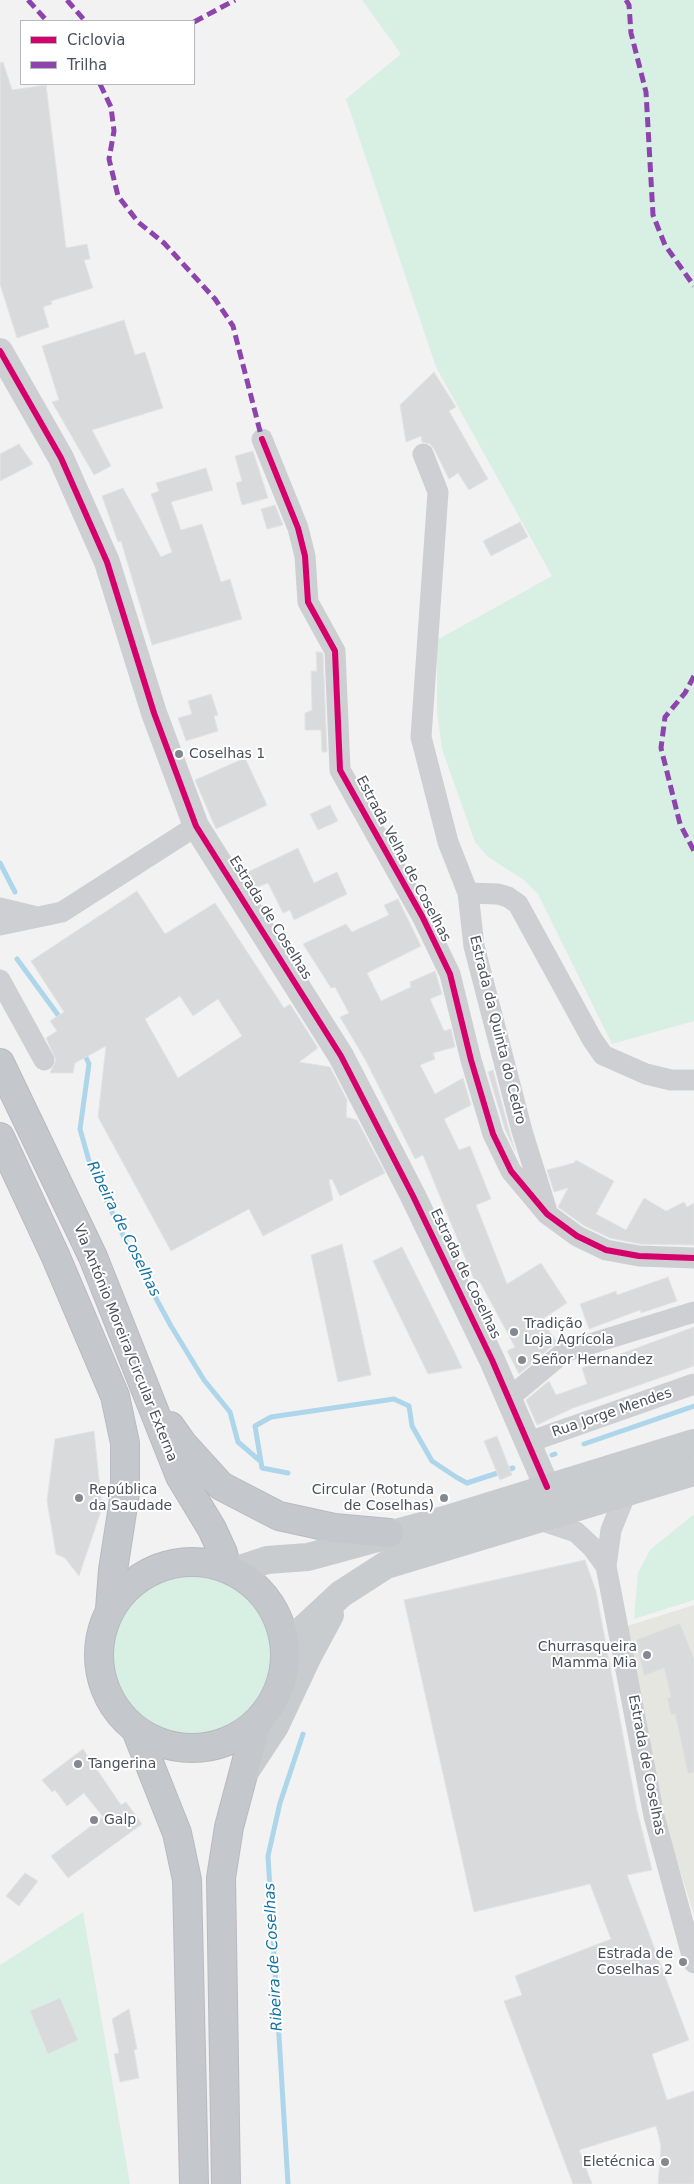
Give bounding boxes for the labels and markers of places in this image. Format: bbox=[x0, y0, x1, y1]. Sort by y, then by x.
place label: Coselhas 1 bbox=[189, 746, 265, 762]
marker: Coselhas 1 bbox=[173, 748, 185, 760]
place label: Tradição Loja Agrícola bbox=[524, 1316, 614, 1348]
marker: Tradição Loja Agrícola bbox=[508, 1326, 520, 1338]
place label: Señor Hernandez bbox=[532, 1352, 653, 1368]
marker: Señor Hernandez bbox=[516, 1354, 528, 1366]
place label: República da Saudade bbox=[89, 1482, 172, 1514]
place label: Circular (Rotunda de Coselhas) bbox=[312, 1482, 434, 1514]
marker: República da Saudade bbox=[73, 1492, 85, 1504]
marker: Circular (Rotunda de Coselhas) bbox=[438, 1492, 450, 1504]
place label: Churrasqueira Mamma Mia bbox=[538, 1639, 637, 1671]
marker: Churrasqueira Mamma Mia bbox=[641, 1649, 653, 1661]
place label: Tangerina bbox=[88, 1756, 156, 1772]
marker: Tangerina bbox=[72, 1758, 84, 1770]
place label: Galp bbox=[104, 1812, 136, 1828]
marker: Galp bbox=[88, 1814, 100, 1826]
place label: Estrada de Coselhas 2 bbox=[597, 1946, 673, 1978]
marker: Estrada de Coselhas 2 bbox=[677, 1956, 689, 1968]
place label: Eletécnica bbox=[583, 2154, 655, 2170]
marker: Eletécnica bbox=[659, 2156, 671, 2168]

